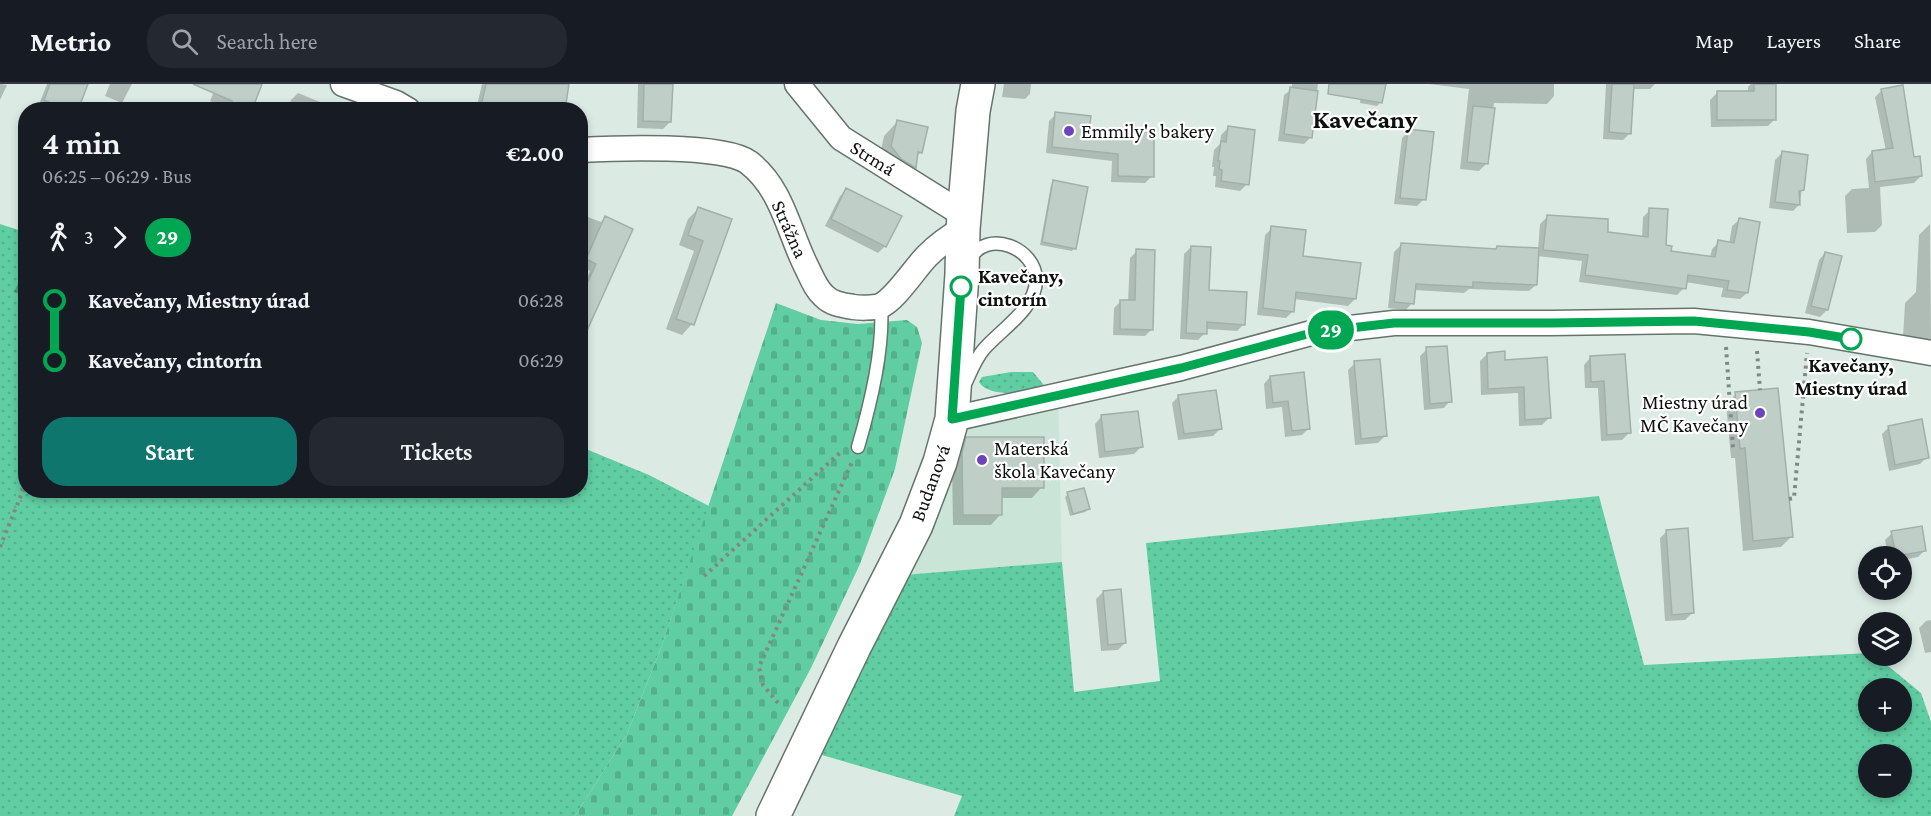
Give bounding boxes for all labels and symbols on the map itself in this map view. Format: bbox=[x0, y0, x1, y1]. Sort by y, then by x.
district label: Kavečany bbox=[1313, 105, 1418, 134]
place label: Emmily's bakery bbox=[1081, 120, 1215, 143]
marker: Emmily's bakery bbox=[1062, 124, 1076, 138]
street label: Strmá bbox=[847, 136, 899, 180]
street label: Strážna bbox=[768, 197, 812, 261]
place label: Kavečany, cintorín bbox=[978, 265, 1063, 310]
marker: Kavečany, cintorín bbox=[950, 276, 972, 298]
line badge: 29 bbox=[1304, 310, 1358, 350]
marker: Kavečany, Miestny úrad bbox=[1840, 328, 1862, 350]
place label: Kavečany, Miestny úrad bbox=[1795, 354, 1907, 399]
place label: Miestny úrad MČ Kavečany bbox=[1640, 391, 1749, 437]
marker: Miestny úrad MČ Kavečany bbox=[1753, 406, 1767, 420]
place label: Materská škola Kavečany bbox=[994, 437, 1116, 483]
street label: Budanová bbox=[906, 442, 954, 524]
marker: Materská škola Kavečany bbox=[975, 453, 989, 467]

